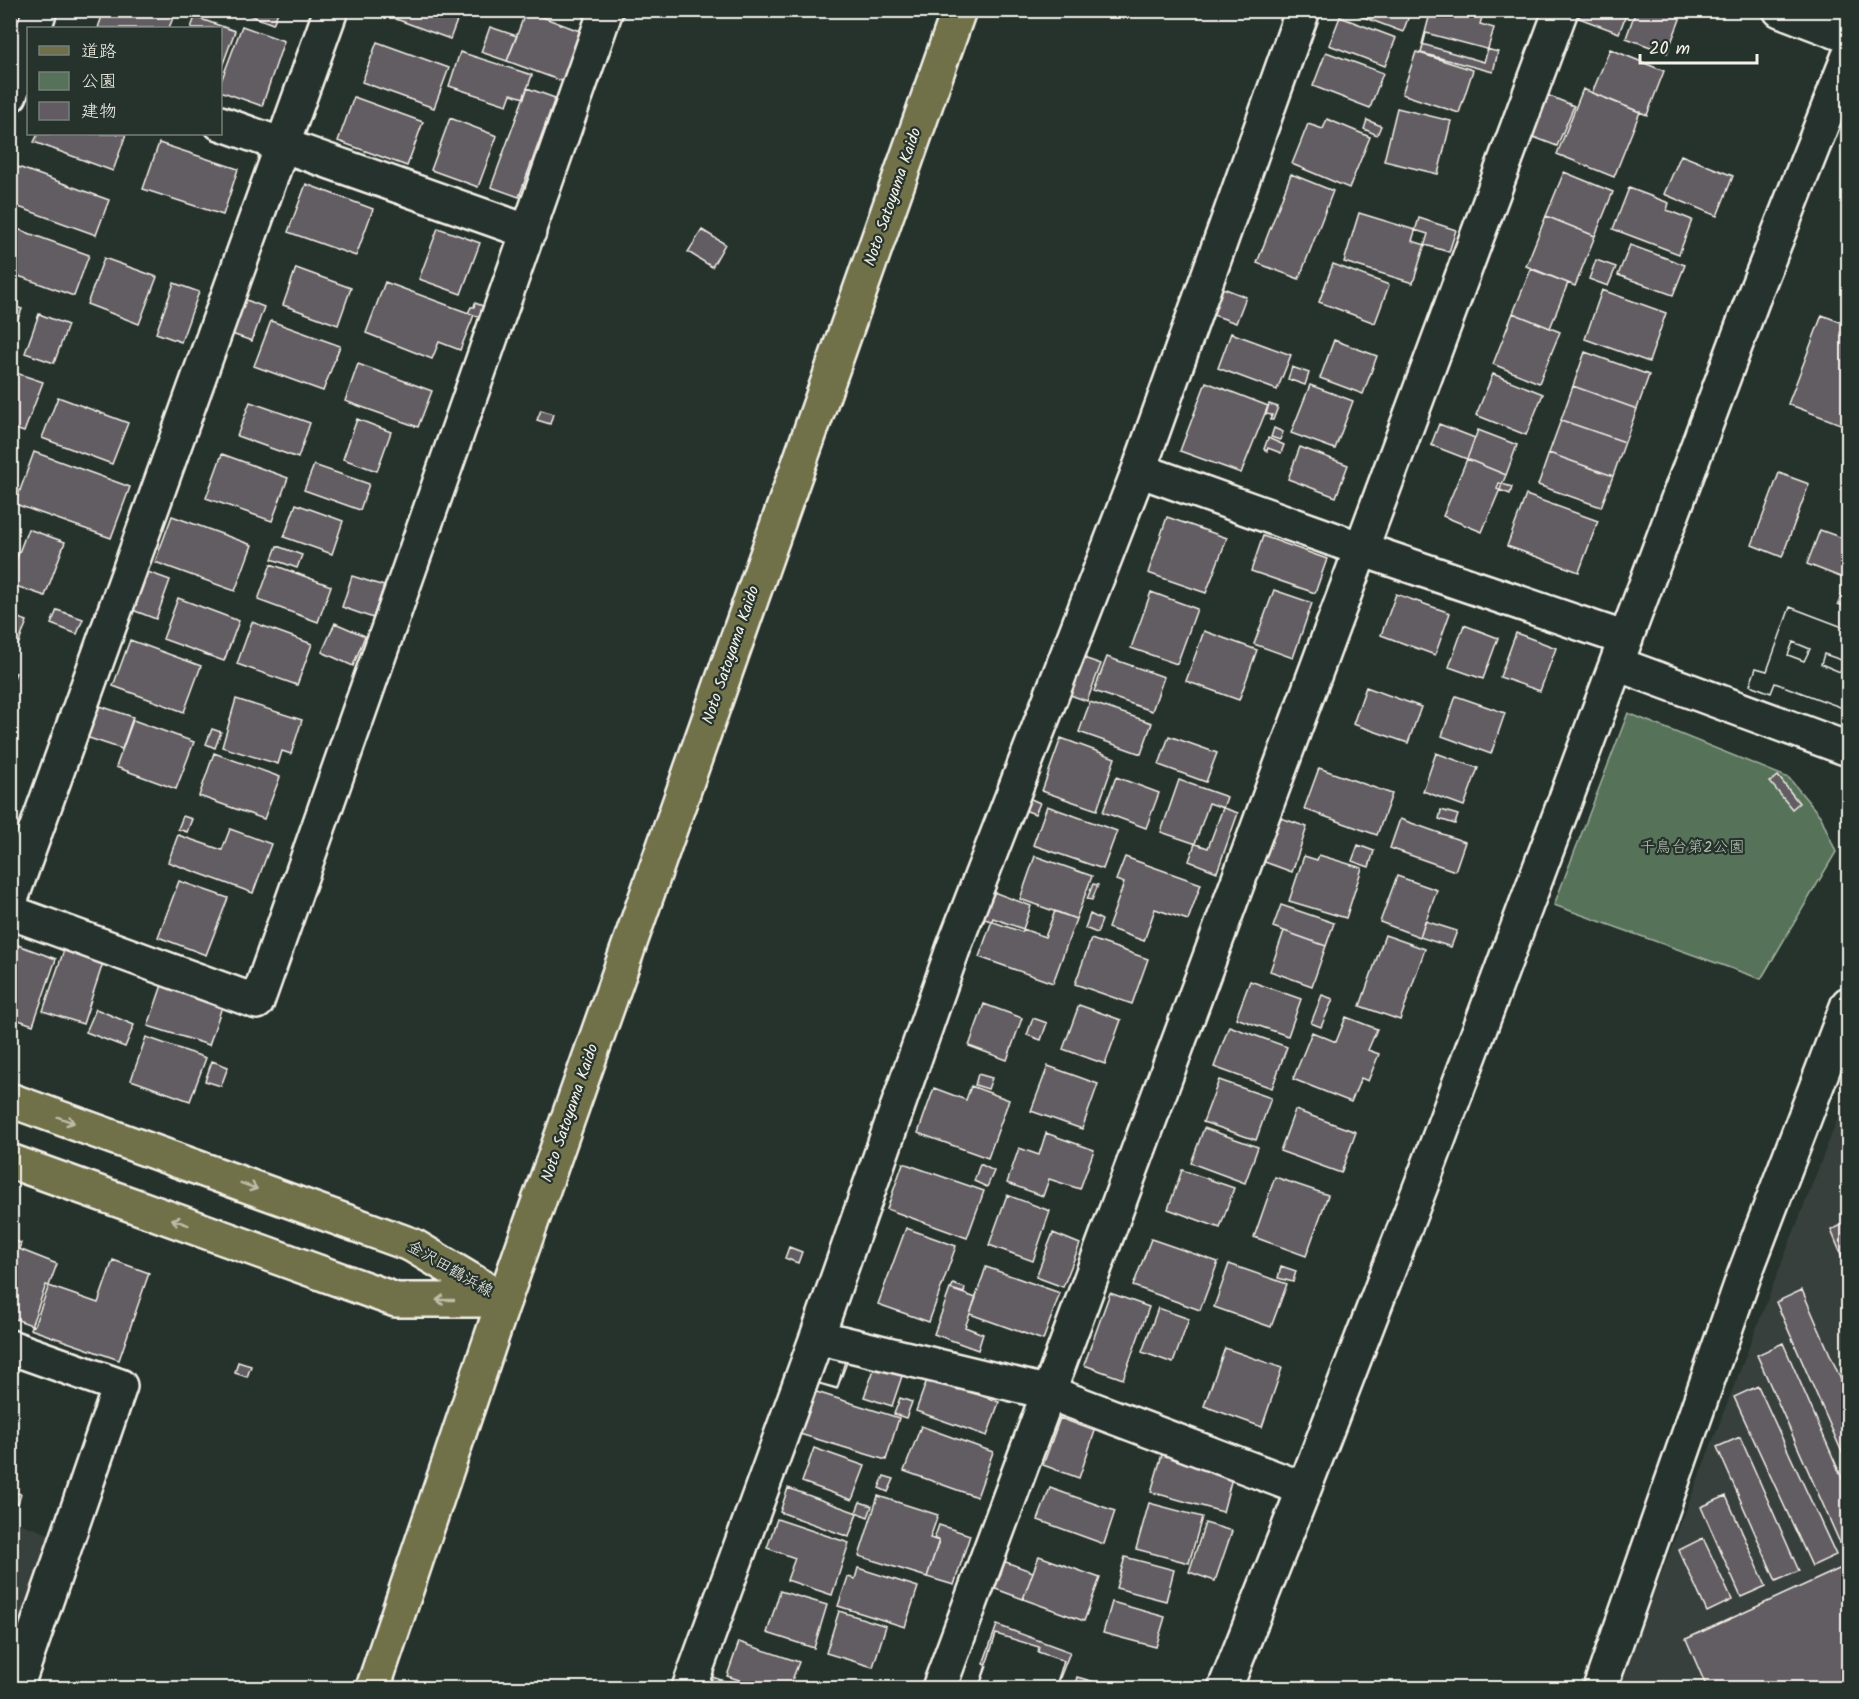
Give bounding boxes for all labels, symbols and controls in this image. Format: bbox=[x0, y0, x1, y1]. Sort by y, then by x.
legend bbox=[27, 27, 222, 135]
scale bar bbox=[1640, 27, 1757, 65]
text: 20 m bbox=[1649, 35, 1690, 64]
text: 道路 bbox=[81, 38, 117, 67]
text: 公園 bbox=[81, 68, 117, 97]
text: 建物 bbox=[81, 98, 117, 127]
street label: Noto Satoyama Kaido bbox=[858, 124, 928, 270]
street label: Noto Satoyama Kaido bbox=[696, 582, 766, 728]
park label: 千鳥台第2公園 bbox=[1639, 835, 1745, 860]
street label: Noto Satoyama Kaido bbox=[535, 1040, 605, 1186]
one-way arrow bbox=[56, 1116, 74, 1127]
one-way arrow bbox=[239, 1182, 258, 1193]
one-way arrow bbox=[171, 1216, 190, 1227]
street label: 金沢田鶴浜線 bbox=[402, 1234, 498, 1304]
one-way arrow bbox=[436, 1294, 456, 1306]

